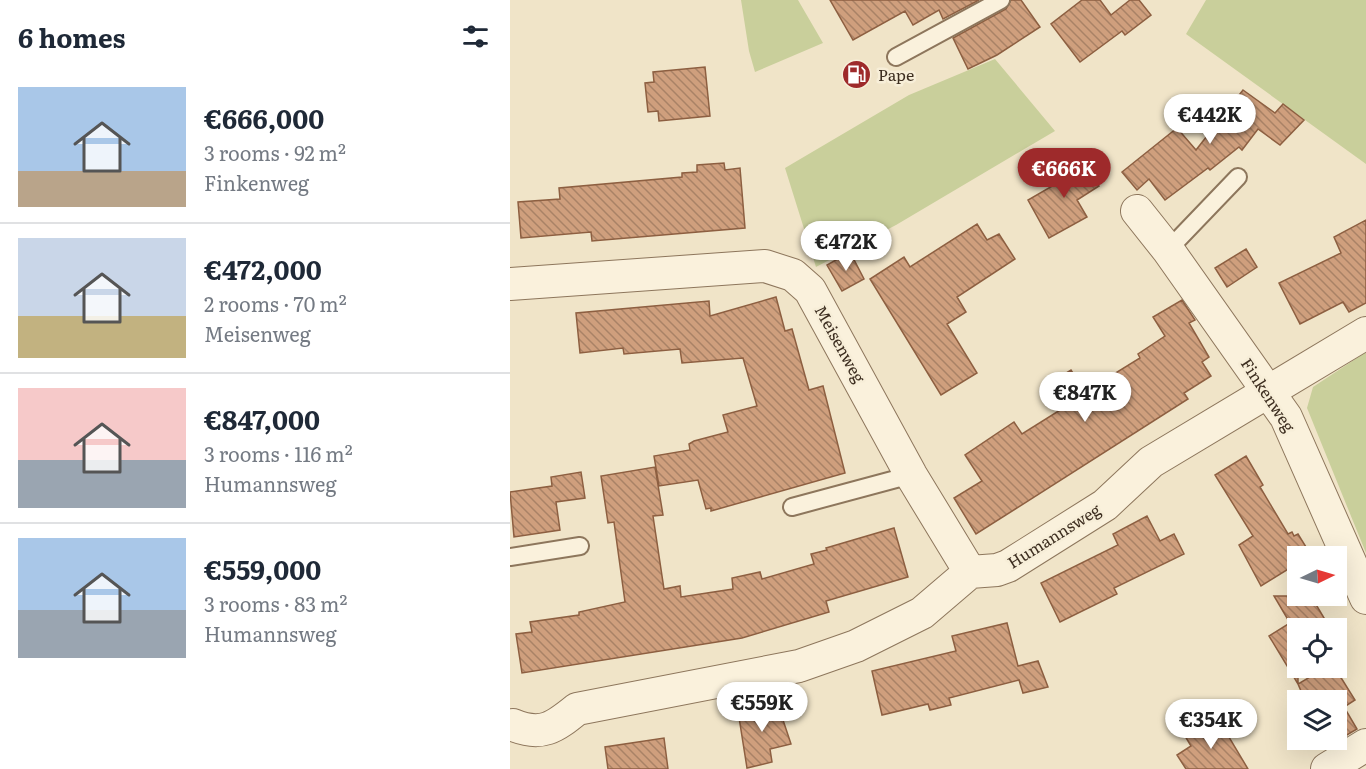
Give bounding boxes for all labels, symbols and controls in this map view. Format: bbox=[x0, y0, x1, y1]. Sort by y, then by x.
text: 6 homes bbox=[18, 17, 125, 56]
icon: filters bbox=[459, 20, 492, 53]
fuel station icon: Pape bbox=[841, 59, 873, 91]
place label: Pape bbox=[878, 62, 914, 86]
pin: €442K bbox=[1168, 94, 1252, 145]
text: €666,000 bbox=[204, 98, 324, 137]
text: €442K bbox=[1178, 98, 1242, 128]
icon: home bbox=[66, 111, 138, 183]
text: 3 rooms · 92 m² bbox=[204, 137, 346, 167]
pin: €666K bbox=[1022, 148, 1106, 199]
text: €666K bbox=[1032, 152, 1096, 182]
text: Finkenweg bbox=[204, 167, 309, 197]
pin: €472K bbox=[804, 221, 888, 272]
text: €472K bbox=[815, 225, 877, 255]
text: €472,000 bbox=[204, 249, 322, 288]
icon: home bbox=[66, 262, 138, 334]
text: 2 rooms · 70 m² bbox=[204, 288, 347, 318]
street label: Meisenweg bbox=[810, 300, 872, 387]
text: Meisenweg bbox=[204, 318, 311, 348]
street label: Finkenweg bbox=[1236, 353, 1302, 436]
pin: €847K bbox=[1043, 372, 1127, 423]
text: €847K bbox=[1053, 376, 1117, 406]
text: €847,000 bbox=[204, 399, 320, 438]
icon: home bbox=[66, 412, 138, 484]
text: 3 rooms · 116 m² bbox=[204, 438, 353, 468]
text: Humannsweg bbox=[204, 468, 337, 498]
street label: Humannsweg bbox=[1002, 497, 1105, 573]
north arrow bbox=[1287, 546, 1347, 606]
map controls bbox=[1287, 546, 1347, 750]
text: €559,000 bbox=[204, 549, 321, 588]
icon: home bbox=[66, 562, 138, 634]
text: 3 rooms · 83 m² bbox=[204, 588, 347, 618]
text: Humannsweg bbox=[204, 618, 337, 648]
button: locate bbox=[1287, 618, 1347, 678]
pin: €559K bbox=[720, 682, 804, 733]
text: €559K bbox=[731, 686, 793, 716]
button: layers bbox=[1287, 690, 1347, 750]
pin: €354K bbox=[1169, 699, 1253, 750]
text: €354K bbox=[1179, 703, 1243, 733]

